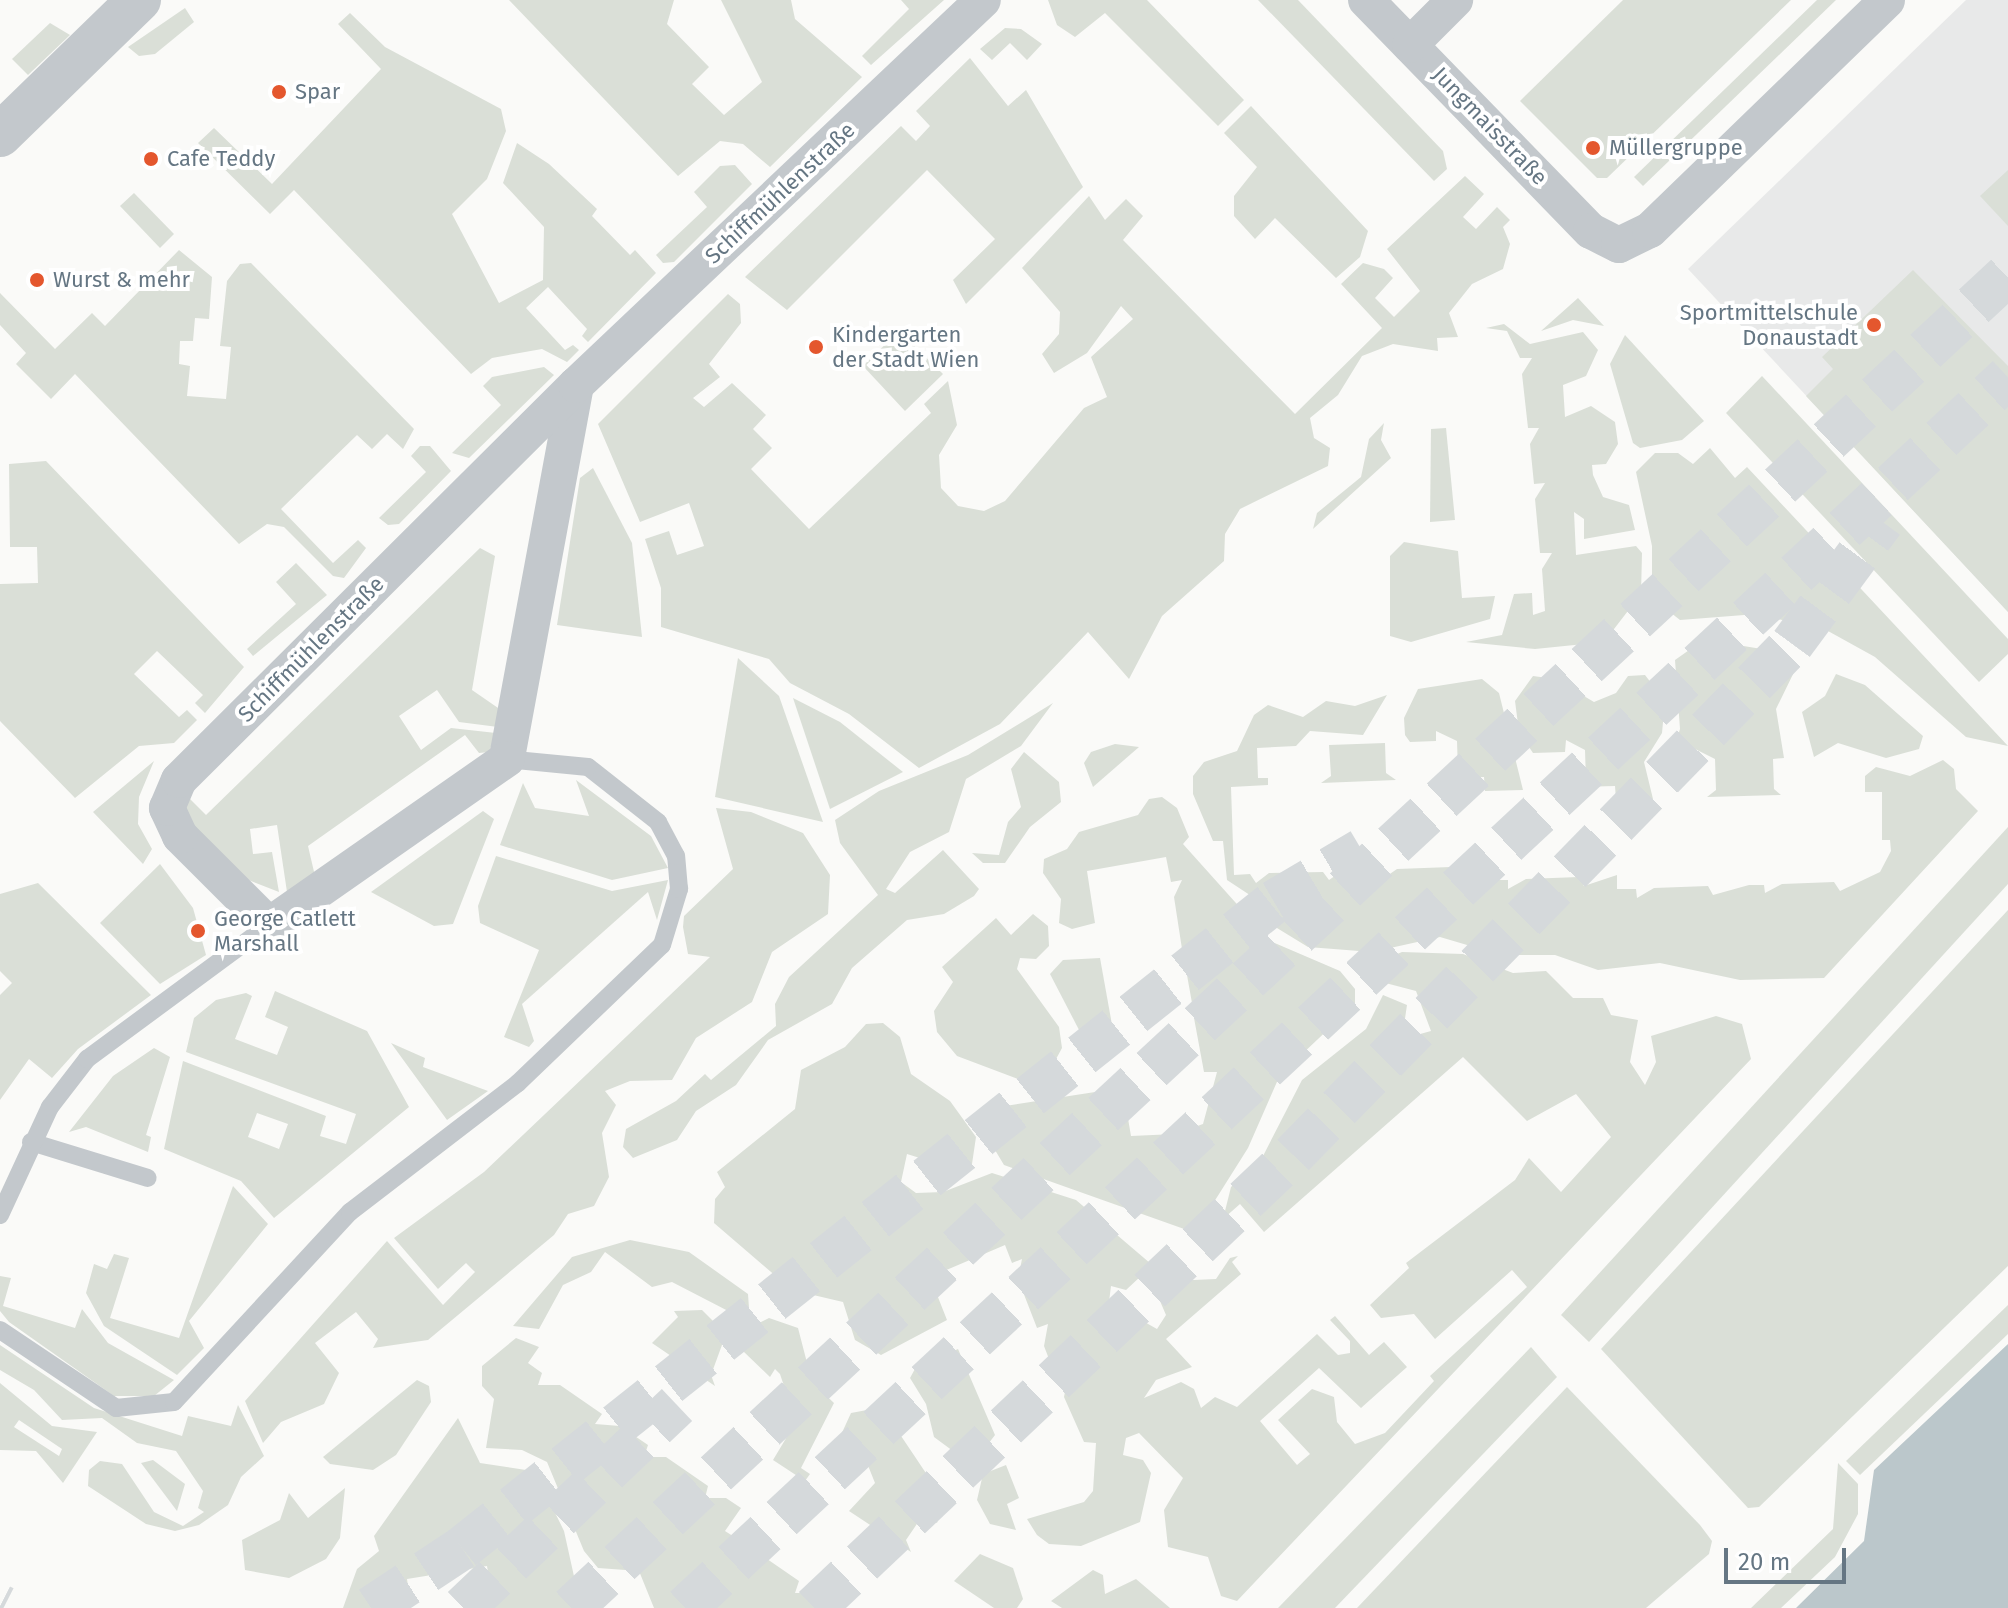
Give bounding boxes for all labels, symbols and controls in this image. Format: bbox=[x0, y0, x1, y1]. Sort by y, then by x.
street label: Jungmaisstraße bbox=[1427, 61, 1553, 191]
place label: Spar bbox=[295, 79, 340, 105]
marker: Spar bbox=[270, 83, 288, 101]
street label: Schiffmühlenstraße bbox=[700, 117, 860, 269]
place label: Müllergruppe bbox=[1609, 135, 1743, 161]
marker: Müllergruppe bbox=[1584, 139, 1602, 157]
place label: Cafe Teddy bbox=[167, 146, 275, 172]
marker: Cafe Teddy bbox=[142, 150, 160, 168]
place label: Wurst & mehr bbox=[53, 267, 190, 293]
marker: Wurst & mehr bbox=[28, 271, 46, 289]
place label: Sportmittelschule Donaustadt bbox=[1680, 299, 1858, 350]
marker: Sportmittelschule Donaustadt bbox=[1865, 316, 1883, 334]
place label: Kindergarten der Stadt Wien bbox=[832, 321, 979, 372]
marker: Kindergarten der Stadt Wien bbox=[807, 338, 825, 356]
street label: Schiffmühlenstraße bbox=[233, 571, 389, 727]
place label: George Catlett Marshall bbox=[214, 905, 356, 956]
marker: George Catlett Marshall bbox=[189, 922, 207, 940]
scale bar bbox=[1728, 1532, 1850, 1582]
text: 20 m bbox=[1738, 1548, 1790, 1576]

